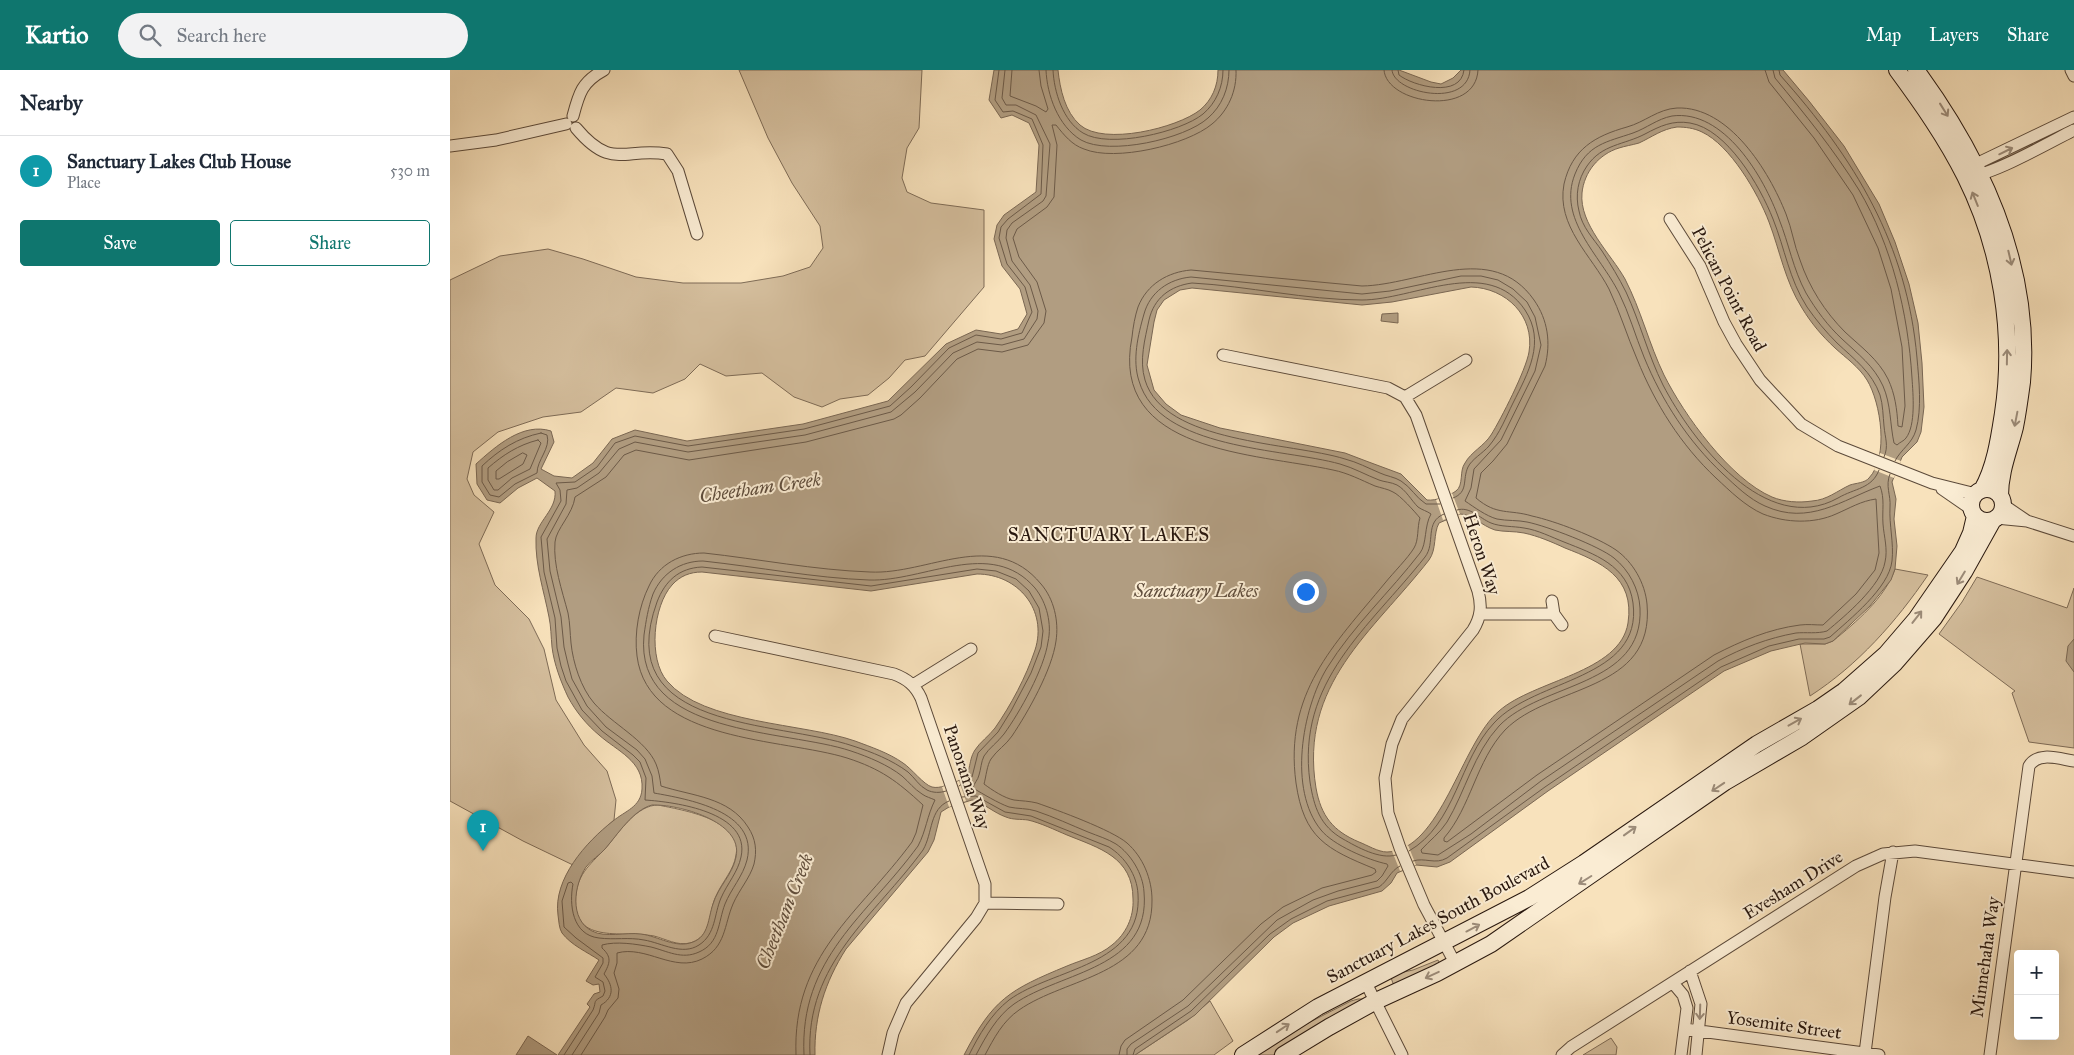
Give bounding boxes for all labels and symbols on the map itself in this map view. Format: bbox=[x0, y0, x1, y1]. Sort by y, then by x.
one-way arrow bbox=[1939, 103, 1949, 117]
one-way arrow bbox=[1998, 146, 2013, 155]
one-way arrow bbox=[1970, 192, 1979, 207]
street label: Pelican Point Road bbox=[1687, 223, 1771, 355]
one-way arrow bbox=[2006, 249, 2015, 265]
one-way arrow bbox=[2002, 350, 2012, 366]
one-way arrow bbox=[2011, 410, 2021, 426]
water label: Cheetham Creek bbox=[698, 468, 823, 507]
street label: Heron Way bbox=[1458, 510, 1506, 598]
district label: SANCTUARY LAKES bbox=[1008, 523, 1210, 546]
one-way arrow bbox=[1955, 570, 1965, 584]
water label: Sanctuary Lakes bbox=[1133, 579, 1259, 602]
your location bbox=[1293, 579, 1319, 605]
one-way arrow bbox=[1912, 611, 1923, 624]
one-way arrow bbox=[1849, 694, 1862, 705]
one-way arrow bbox=[1787, 717, 1802, 727]
street label: Panorama Way bbox=[939, 722, 995, 833]
one-way arrow bbox=[1711, 782, 1725, 792]
pin: 1 bbox=[467, 810, 499, 851]
one-way arrow bbox=[1623, 826, 1637, 836]
street label: Evesham Drive bbox=[1739, 846, 1847, 924]
water label: Cheetham Creek bbox=[751, 850, 818, 972]
street label: Sanctuary Lakes South Boulevard bbox=[1323, 852, 1553, 988]
one-way arrow bbox=[1578, 875, 1592, 885]
street label: Minnehaha Way bbox=[1966, 895, 2004, 1019]
one-way arrow bbox=[1465, 923, 1480, 932]
one-way arrow bbox=[1425, 971, 1440, 980]
one-way arrow bbox=[1696, 1004, 1705, 1020]
street label: Yosemite Street bbox=[1725, 1006, 1844, 1044]
one-way arrow bbox=[1276, 1023, 1290, 1033]

